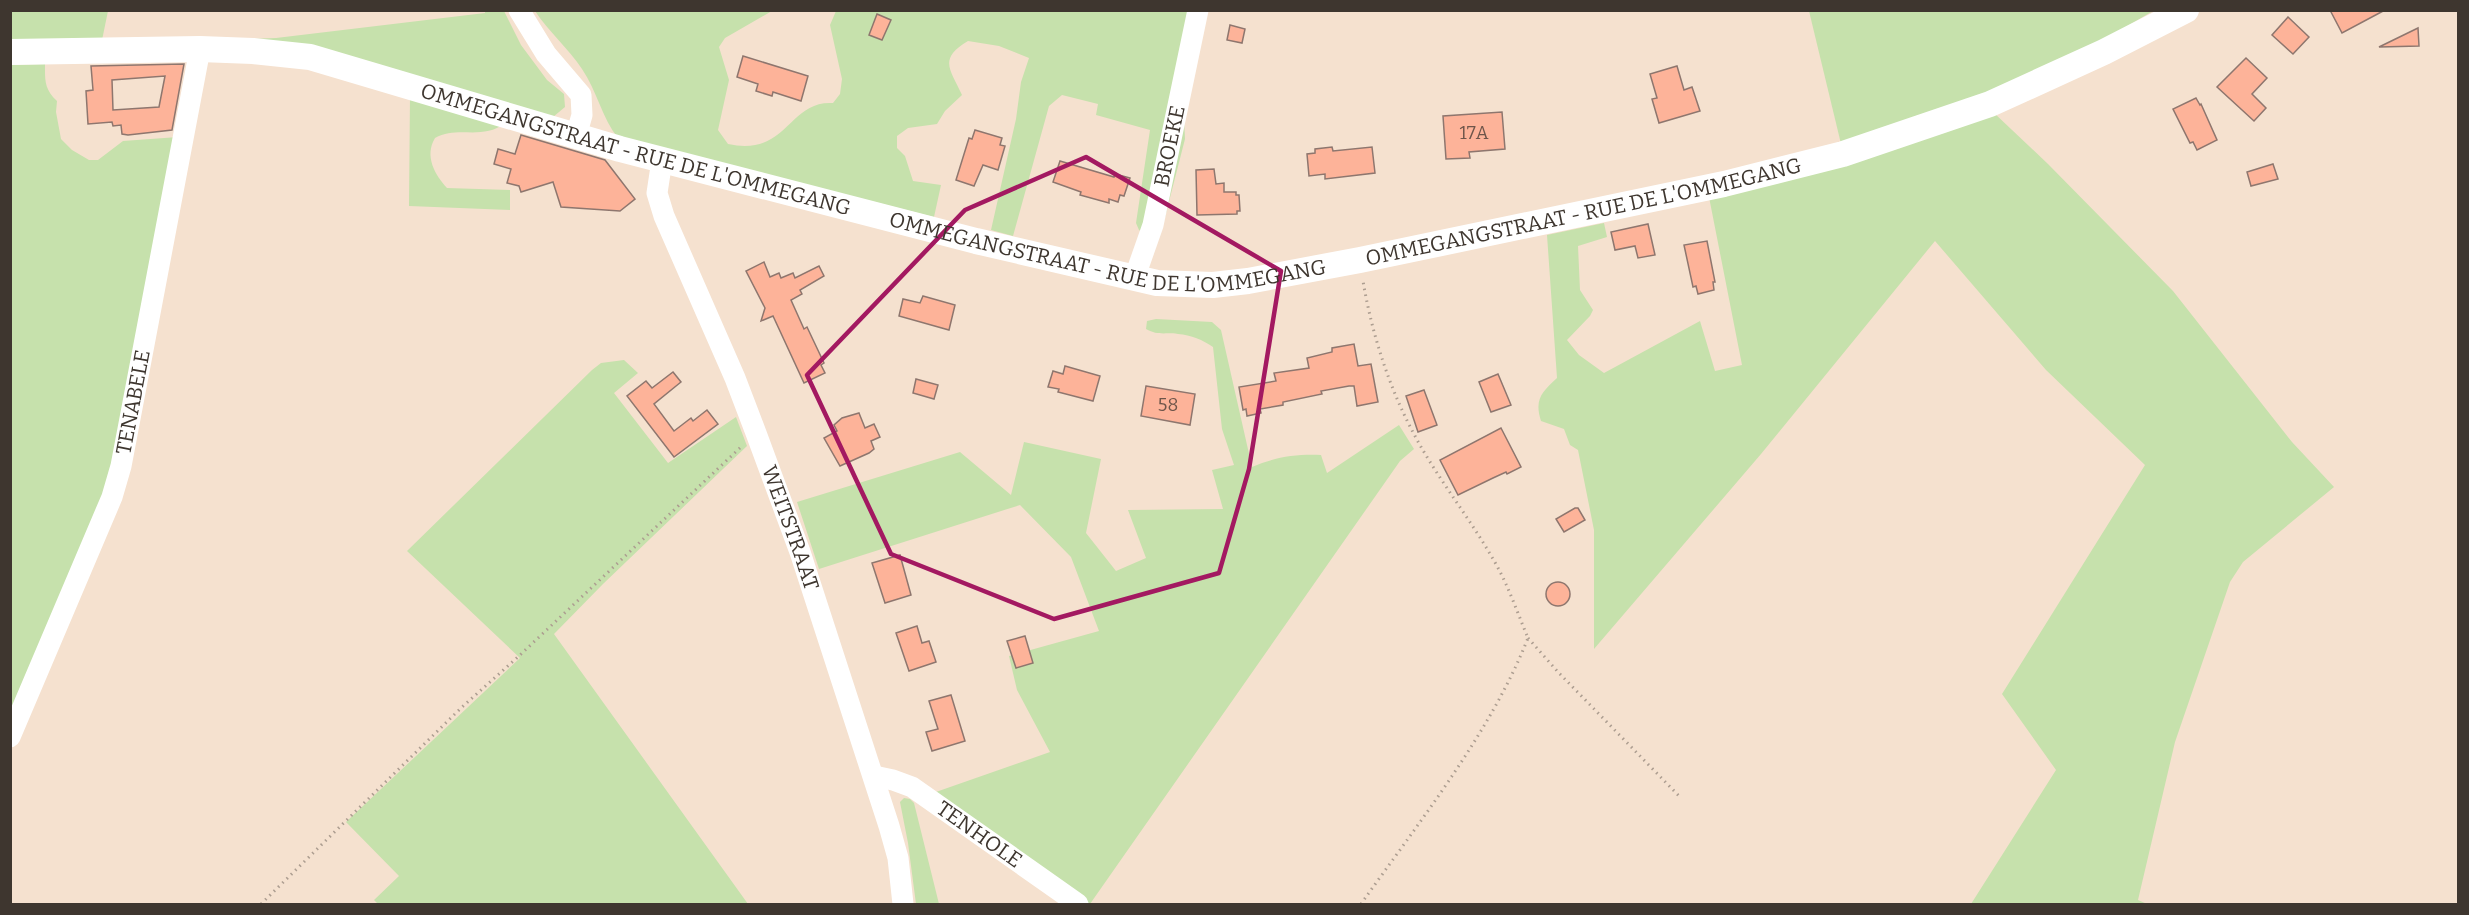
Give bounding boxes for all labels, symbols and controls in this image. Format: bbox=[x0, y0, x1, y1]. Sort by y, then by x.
street label: OMMEGANGSTRAAT - RUE DE L'OMMEGANG bbox=[418, 78, 854, 221]
street label: BROEKE bbox=[1148, 103, 1191, 189]
house number: 17A bbox=[1460, 122, 1489, 144]
street label: OMMEGANGSTRAAT - RUE DE L'OMMEGANG bbox=[1363, 152, 1804, 272]
street label: OMMEGANGSTRAAT - RUE DE L'OMMEGANG bbox=[887, 206, 1328, 298]
street label: TENABELE bbox=[110, 348, 156, 457]
house number: 58 bbox=[1158, 394, 1178, 416]
street label: WEITSTRAAT bbox=[756, 462, 824, 593]
street label: TENHOLE bbox=[932, 795, 1027, 873]

